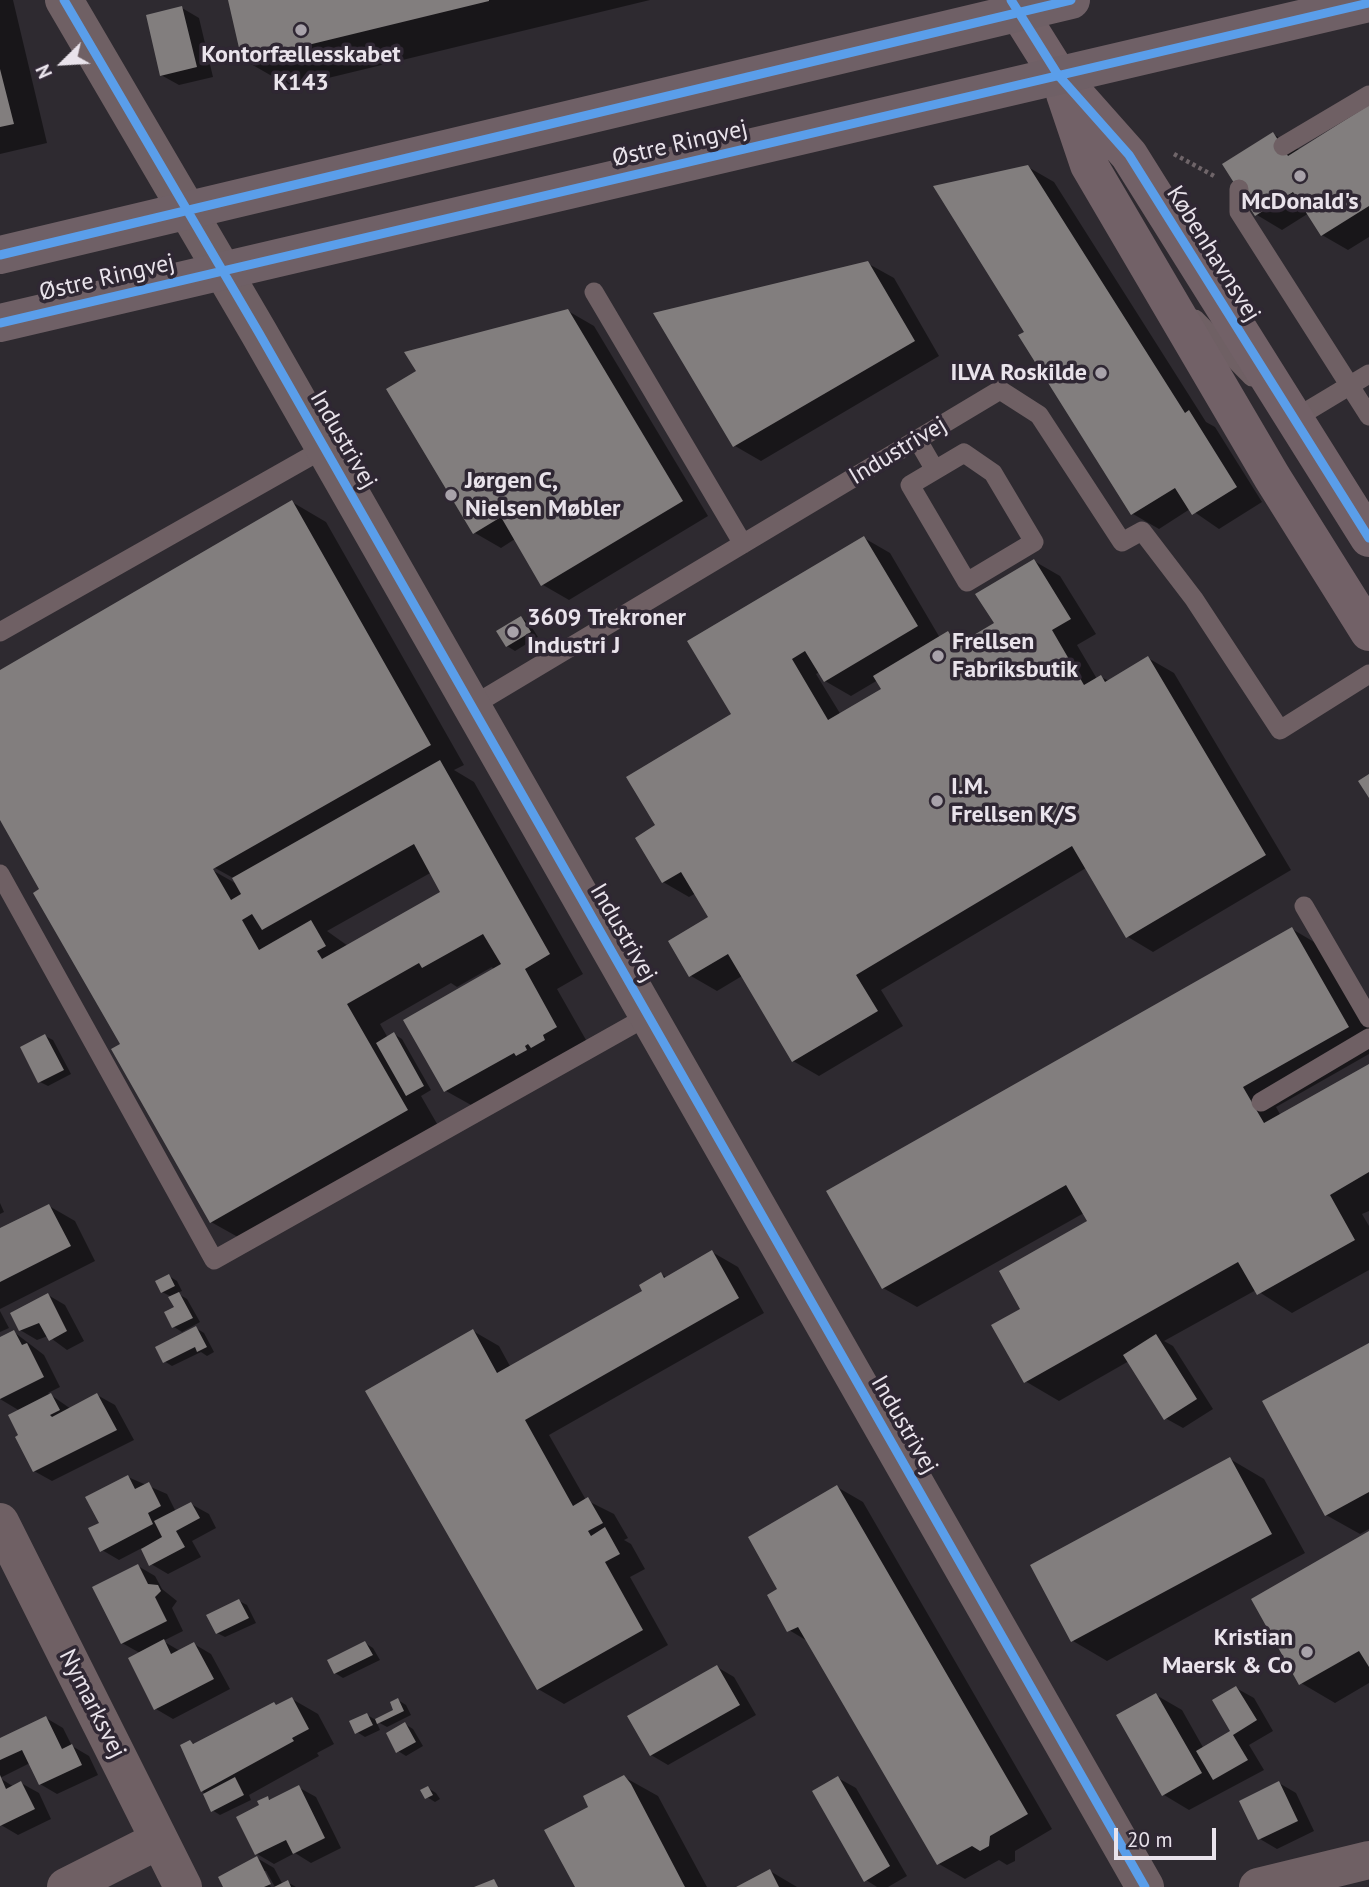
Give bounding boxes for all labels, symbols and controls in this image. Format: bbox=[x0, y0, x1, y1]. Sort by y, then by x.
marker: Kontorfællesskabet K143 bbox=[293, 22, 309, 38]
north arrow bbox=[28, 28, 98, 98]
place label: Kontorfællesskabet K143 bbox=[201, 41, 401, 97]
text: N bbox=[30, 61, 57, 82]
street label: Østre Ringvej bbox=[610, 114, 750, 174]
marker: McDonald's bbox=[1292, 168, 1308, 184]
street label: Københavnsvej bbox=[1160, 181, 1266, 327]
place label: McDonald's bbox=[1241, 188, 1359, 216]
street label: Østre Ringvej bbox=[37, 248, 177, 308]
place label: ILVA Roskilde bbox=[951, 359, 1087, 387]
marker: ILVA Roskilde bbox=[1093, 365, 1109, 381]
street label: Industrivej bbox=[303, 386, 383, 494]
street label: Industrivej bbox=[844, 411, 952, 491]
place label: Jørgen C, Nielsen Møbler bbox=[465, 467, 621, 523]
marker: Jørgen C, Nielsen Møbler bbox=[443, 487, 459, 503]
place label: 3609 Trekroner Industri J bbox=[527, 604, 686, 660]
marker: 3609 Trekroner Industri J bbox=[505, 624, 521, 640]
place label: Frellsen Fabriksbutik bbox=[952, 628, 1078, 684]
marker: Frellsen Fabriksbutik bbox=[930, 648, 946, 664]
place label: I.M. Frellsen K/S bbox=[951, 773, 1077, 829]
marker: I.M. Frellsen K/S bbox=[929, 793, 945, 809]
street label: Industrivej bbox=[583, 879, 663, 987]
street label: Industrivej bbox=[864, 1371, 944, 1479]
place label: Kristian Maersk & Co bbox=[1162, 1624, 1293, 1680]
marker: Kristian Maersk & Co bbox=[1299, 1644, 1315, 1660]
street label: Nymarksvej bbox=[52, 1645, 132, 1763]
scale bar bbox=[1117, 1814, 1218, 1858]
text: 20 m bbox=[1127, 1826, 1173, 1853]

